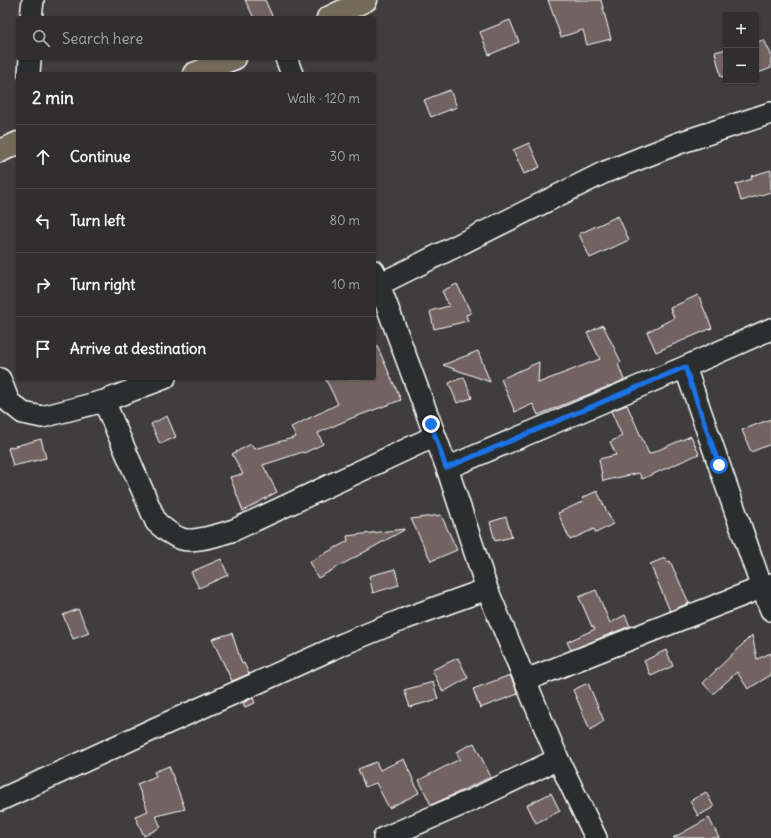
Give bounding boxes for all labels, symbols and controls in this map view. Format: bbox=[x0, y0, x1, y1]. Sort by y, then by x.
map controls bbox=[723, 12, 759, 84]
button: + bbox=[723, 12, 759, 48]
search box bbox=[16, 16, 376, 60]
icon: search bbox=[30, 27, 52, 49]
text: Search here bbox=[62, 29, 143, 48]
button: − bbox=[723, 48, 759, 84]
text: 2 min bbox=[32, 87, 74, 109]
text: Walk · 120 m bbox=[287, 90, 360, 107]
icon: ahead bbox=[32, 146, 54, 168]
text: Continue bbox=[70, 147, 131, 166]
text: 30 m bbox=[330, 148, 360, 165]
icon: left bbox=[32, 210, 54, 232]
text: Turn left bbox=[70, 211, 125, 230]
text: 80 m bbox=[329, 212, 360, 229]
icon: right bbox=[32, 274, 54, 296]
text: Turn right bbox=[70, 275, 135, 294]
text: 10 m bbox=[332, 276, 360, 293]
icon: arrive bbox=[32, 338, 54, 360]
text: Arrive at destination bbox=[70, 339, 206, 358]
route end bbox=[422, 415, 440, 433]
route start bbox=[710, 456, 728, 474]

